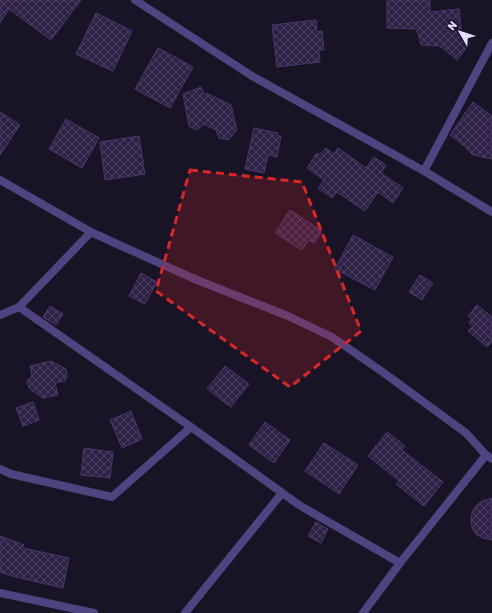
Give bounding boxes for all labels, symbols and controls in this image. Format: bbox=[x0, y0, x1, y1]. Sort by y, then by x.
north arrow bbox=[440, 12, 480, 52]
text: N bbox=[445, 19, 460, 33]

